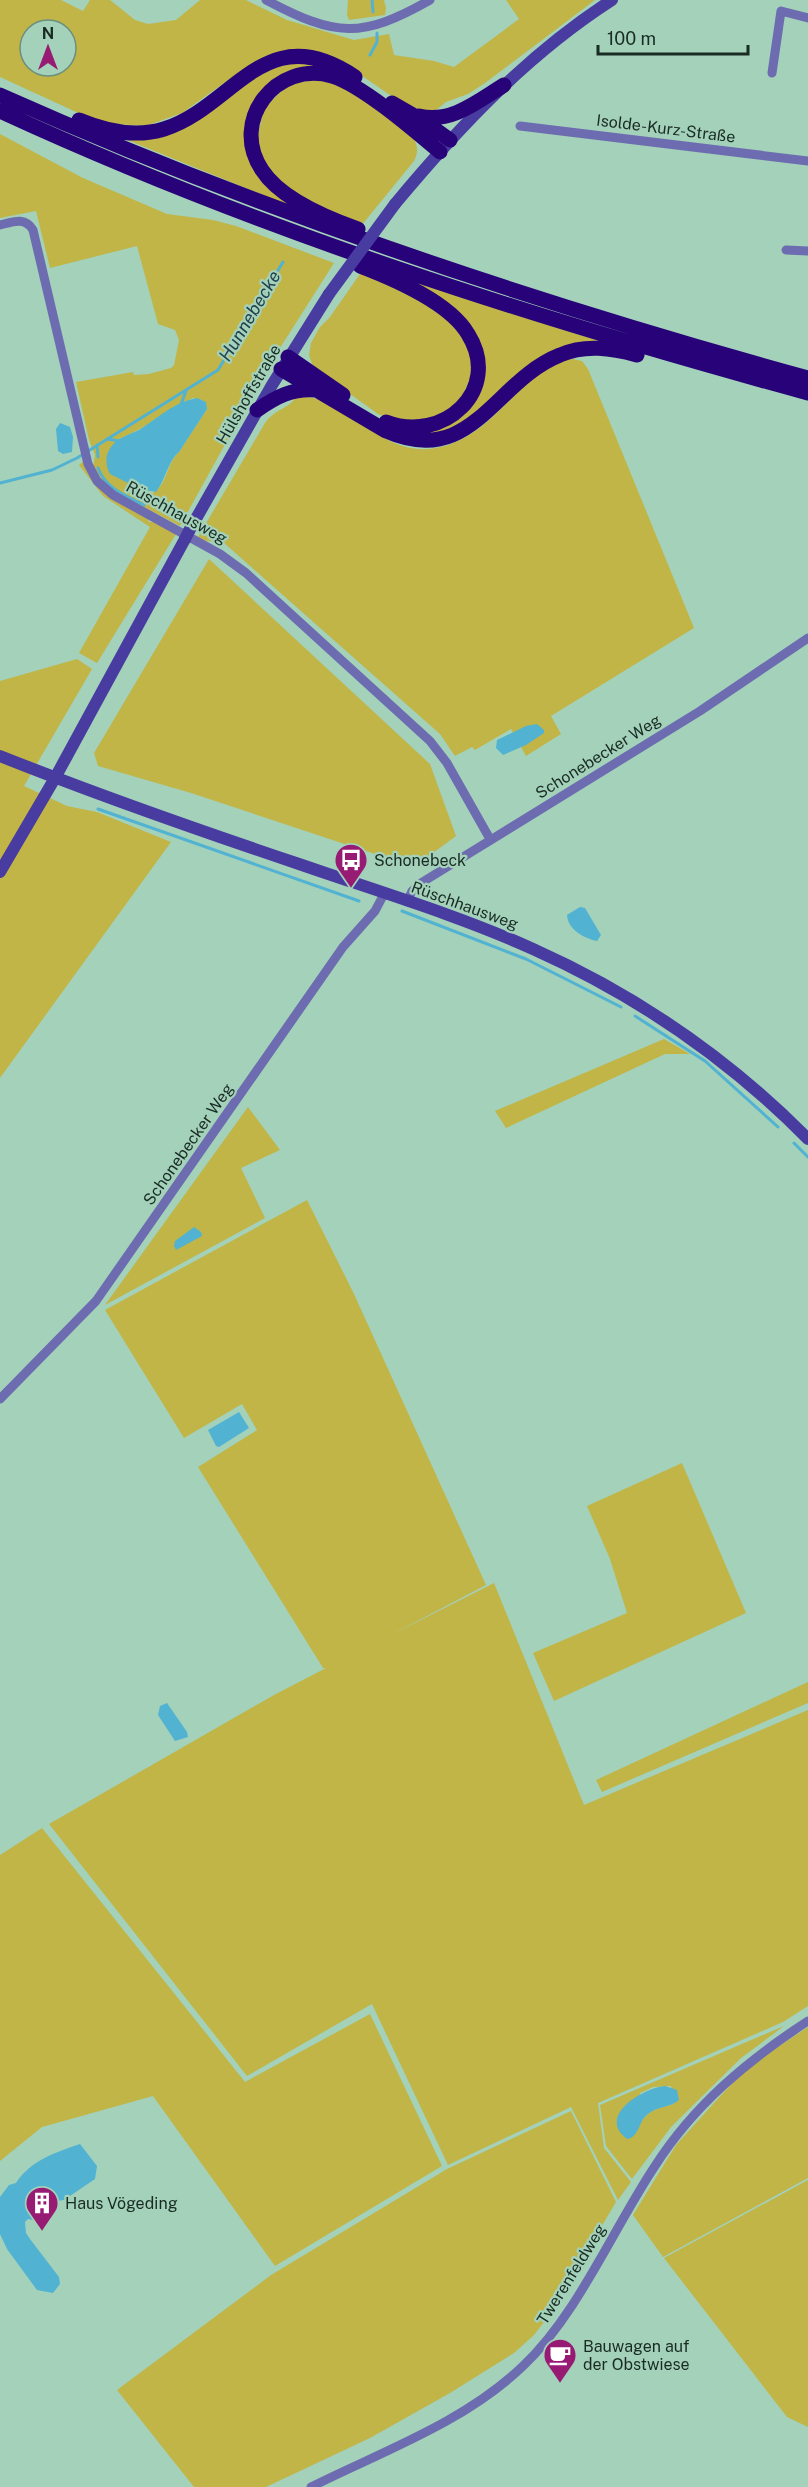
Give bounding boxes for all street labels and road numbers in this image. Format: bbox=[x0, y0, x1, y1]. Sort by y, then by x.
street label: Isolde-Kurz-Straße bbox=[595, 111, 737, 146]
street label: Hülshoffstraße bbox=[212, 341, 285, 447]
street label: Rüschhausweg bbox=[123, 477, 231, 548]
street label: Schonebecker Weg bbox=[532, 710, 664, 803]
street label: Rüschhausweg bbox=[409, 877, 521, 934]
street label: Schonebecker Weg bbox=[139, 1080, 238, 1209]
street label: Twerenfeldweg bbox=[533, 2220, 610, 2328]

